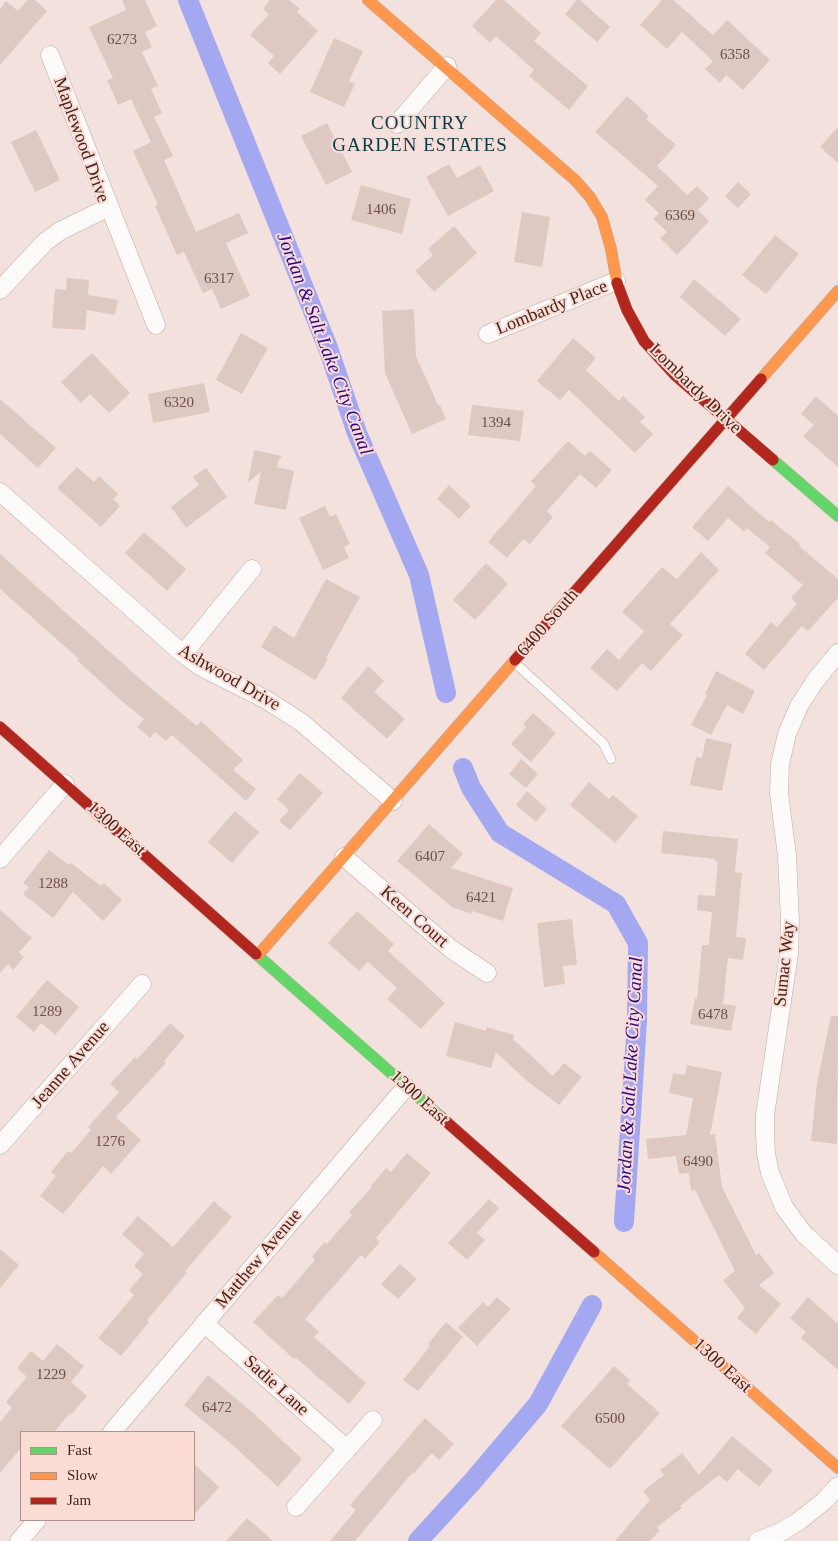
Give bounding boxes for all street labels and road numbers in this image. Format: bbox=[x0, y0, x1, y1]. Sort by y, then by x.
street label: Maplewood Drive bbox=[48, 75, 114, 205]
street label: Lombardy Place bbox=[493, 276, 611, 340]
street label: Lombardy Drive bbox=[644, 339, 746, 439]
street label: 6400 South bbox=[513, 585, 583, 661]
street label: Ashwood Drive bbox=[174, 640, 284, 716]
street label: 1300 East bbox=[82, 797, 150, 861]
street label: Keen Court bbox=[375, 881, 453, 953]
street label: Sumac Way bbox=[770, 920, 800, 1008]
street label: Jeanne Avenue bbox=[27, 1017, 115, 1113]
street label: 1300 East bbox=[385, 1066, 453, 1130]
street label: Matthew Avenue bbox=[211, 1205, 307, 1313]
street label: 1300 East bbox=[688, 1334, 756, 1398]
street label: Sadie Lane bbox=[239, 1351, 313, 1421]

